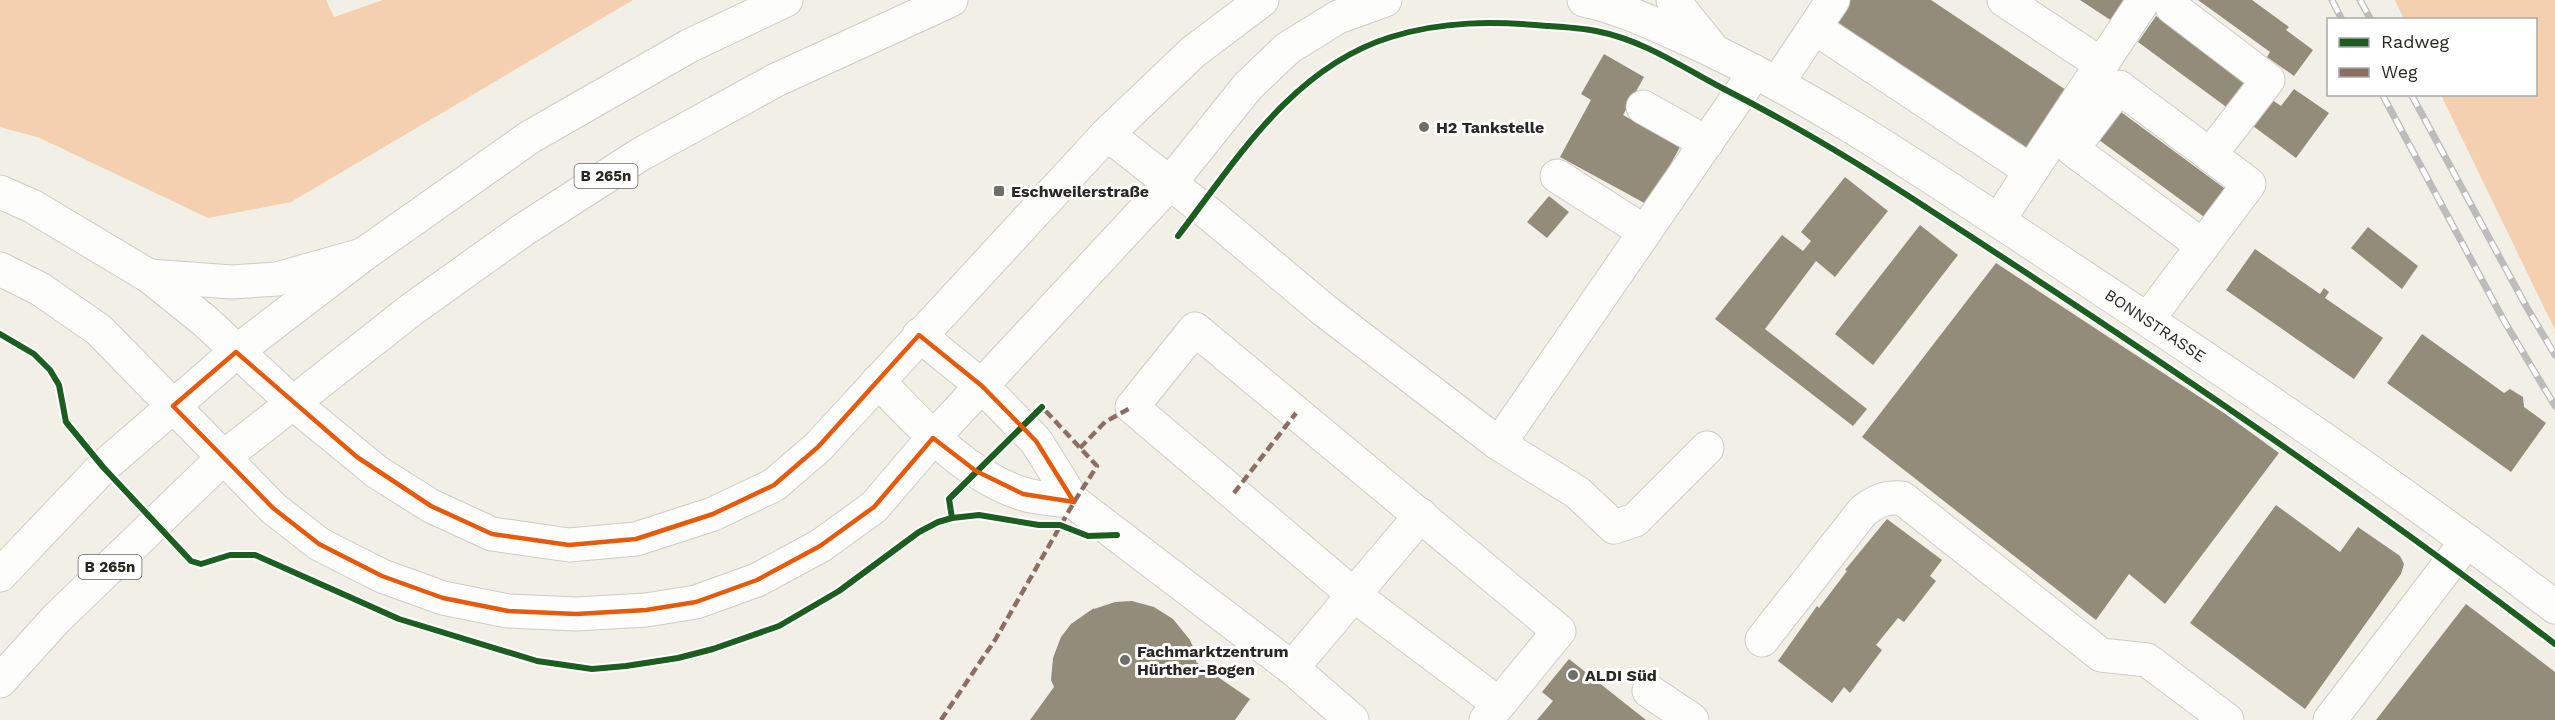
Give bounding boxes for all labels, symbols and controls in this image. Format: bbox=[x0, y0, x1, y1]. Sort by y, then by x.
legend bbox=[2327, 18, 2537, 96]
text: Radweg bbox=[2381, 31, 2450, 52]
text: Weg bbox=[2381, 61, 2418, 82]
place label: H2 Tankstelle bbox=[1436, 118, 1544, 137]
marker: H2 Tankstelle bbox=[1417, 120, 1431, 134]
road number: B 265n bbox=[574, 164, 638, 188]
place label: Eschweilerstraße bbox=[1011, 182, 1149, 201]
marker: Eschweilerstraße bbox=[992, 184, 1006, 198]
street label: BONNSTRASSE bbox=[2101, 285, 2209, 366]
road number: B 265n bbox=[78, 555, 142, 579]
place label: Fachmarktzentrum Hürther-Bogen bbox=[1137, 642, 1289, 679]
marker: Fachmarktzentrum Hürther-Bogen bbox=[1118, 653, 1132, 667]
place label: ALDI Süd bbox=[1585, 666, 1657, 685]
marker: ALDI Süd bbox=[1566, 668, 1580, 682]

